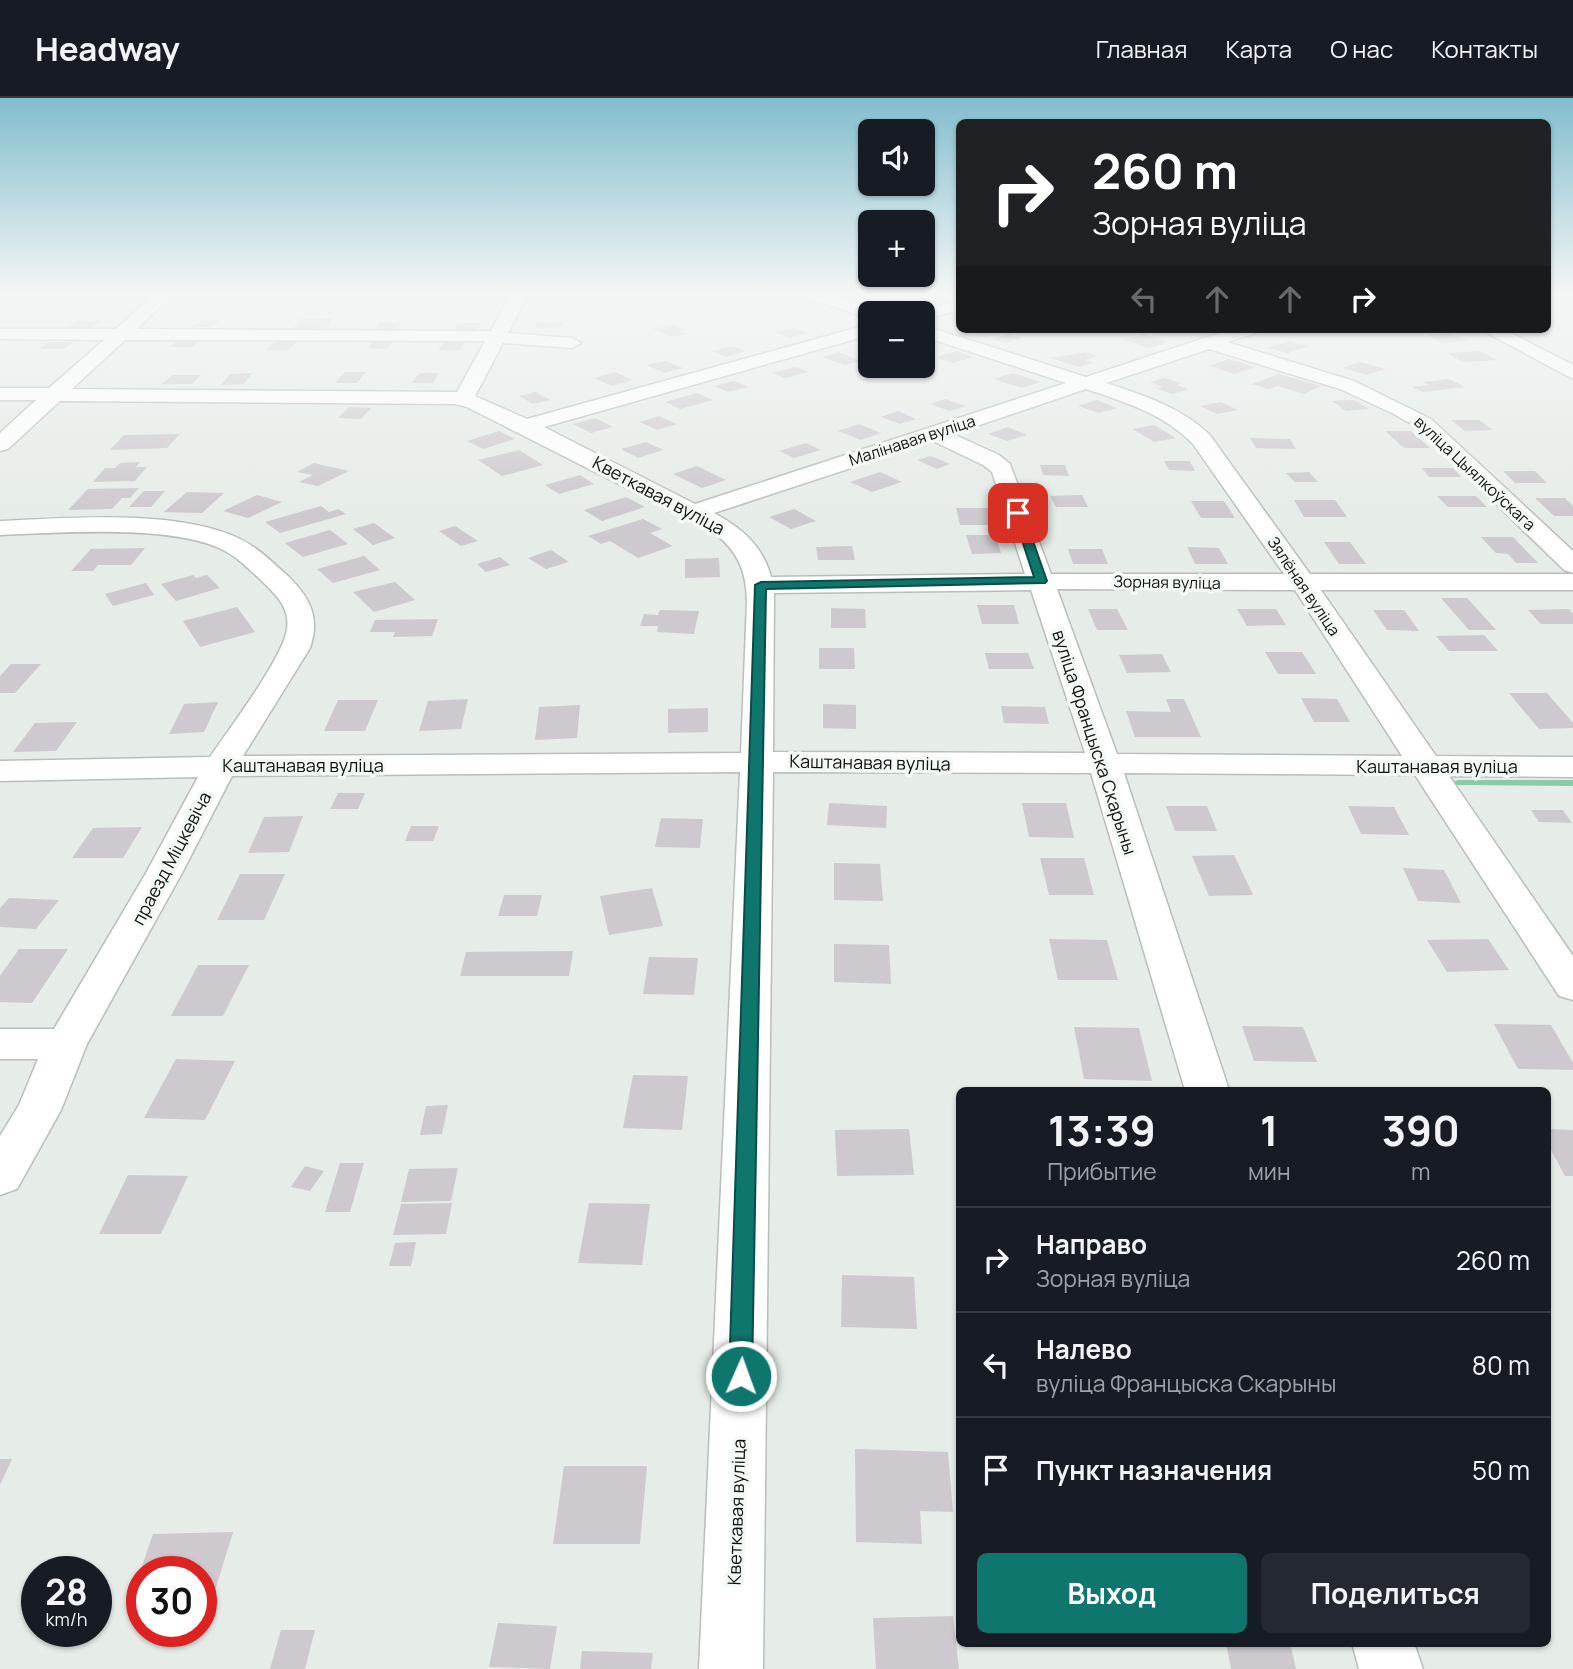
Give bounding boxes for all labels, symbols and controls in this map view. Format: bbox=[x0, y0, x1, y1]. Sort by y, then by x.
text: Headway bbox=[35, 26, 180, 71]
text: Главная bbox=[1096, 32, 1187, 65]
text: Карта bbox=[1225, 32, 1292, 65]
text: О нас bbox=[1330, 32, 1393, 65]
text: Контакты bbox=[1431, 32, 1538, 65]
map controls bbox=[858, 119, 935, 378]
button: sound bbox=[858, 119, 935, 196]
text: 260 m bbox=[1092, 137, 1238, 204]
icon: right bbox=[977, 147, 1068, 238]
text: Зорная вуліца bbox=[1092, 201, 1307, 245]
button: + bbox=[858, 210, 935, 287]
icon: left bbox=[1125, 280, 1163, 318]
icon: ahead bbox=[1198, 280, 1236, 318]
icon: ahead bbox=[1271, 280, 1309, 318]
icon: right bbox=[1344, 280, 1382, 318]
button: − bbox=[858, 301, 935, 378]
street label: Малінавая вуліца bbox=[846, 409, 978, 471]
street label: вуліца Цыялкоўскага bbox=[1410, 411, 1540, 535]
street label: Кветкавая вуліца bbox=[589, 450, 729, 540]
pin bbox=[988, 483, 1048, 543]
icon: arrive bbox=[999, 494, 1037, 532]
street label: Зялёная вуліца bbox=[1263, 532, 1345, 640]
street label: Зорная вуліца bbox=[1113, 570, 1221, 594]
street label: вуліца Францыска Скарыны bbox=[1047, 627, 1143, 857]
street label: Каштанавая вуліца bbox=[789, 749, 951, 775]
street label: Каштанавая вуліца bbox=[222, 753, 384, 777]
street label: Каштанавая вуліца bbox=[1356, 754, 1518, 778]
street label: праезд Міцкевіча bbox=[126, 787, 216, 929]
text: 13:39 bbox=[1048, 1101, 1156, 1159]
text: 1 bbox=[1260, 1101, 1278, 1159]
text: 390 bbox=[1382, 1101, 1460, 1159]
text: Прибытие bbox=[1047, 1155, 1157, 1187]
text: мин bbox=[1248, 1155, 1291, 1187]
text: m bbox=[1411, 1155, 1431, 1187]
text: Направо bbox=[1036, 1226, 1147, 1262]
icon: right bbox=[977, 1241, 1015, 1279]
text: 260 m bbox=[1456, 1242, 1530, 1278]
text: Зорная вуліца bbox=[1036, 1262, 1190, 1294]
text: Налево bbox=[1036, 1331, 1132, 1367]
position arrow bbox=[704, 1339, 778, 1413]
icon: left bbox=[977, 1346, 1015, 1384]
text: 80 m bbox=[1472, 1347, 1530, 1383]
text: вуліца Францыска Скарыны bbox=[1036, 1367, 1336, 1399]
street label: Кветкавая вуліца bbox=[721, 1438, 751, 1586]
icon: arrive bbox=[977, 1451, 1015, 1489]
text: Пункт назначения bbox=[1036, 1452, 1272, 1488]
text: 50 m bbox=[1472, 1452, 1530, 1488]
button: Выход bbox=[977, 1553, 1247, 1633]
button: Поделиться bbox=[1261, 1553, 1530, 1633]
speed limit sign: 30 bbox=[126, 1556, 217, 1647]
text: 28 bbox=[45, 1568, 88, 1616]
text: km/h bbox=[46, 1607, 87, 1631]

